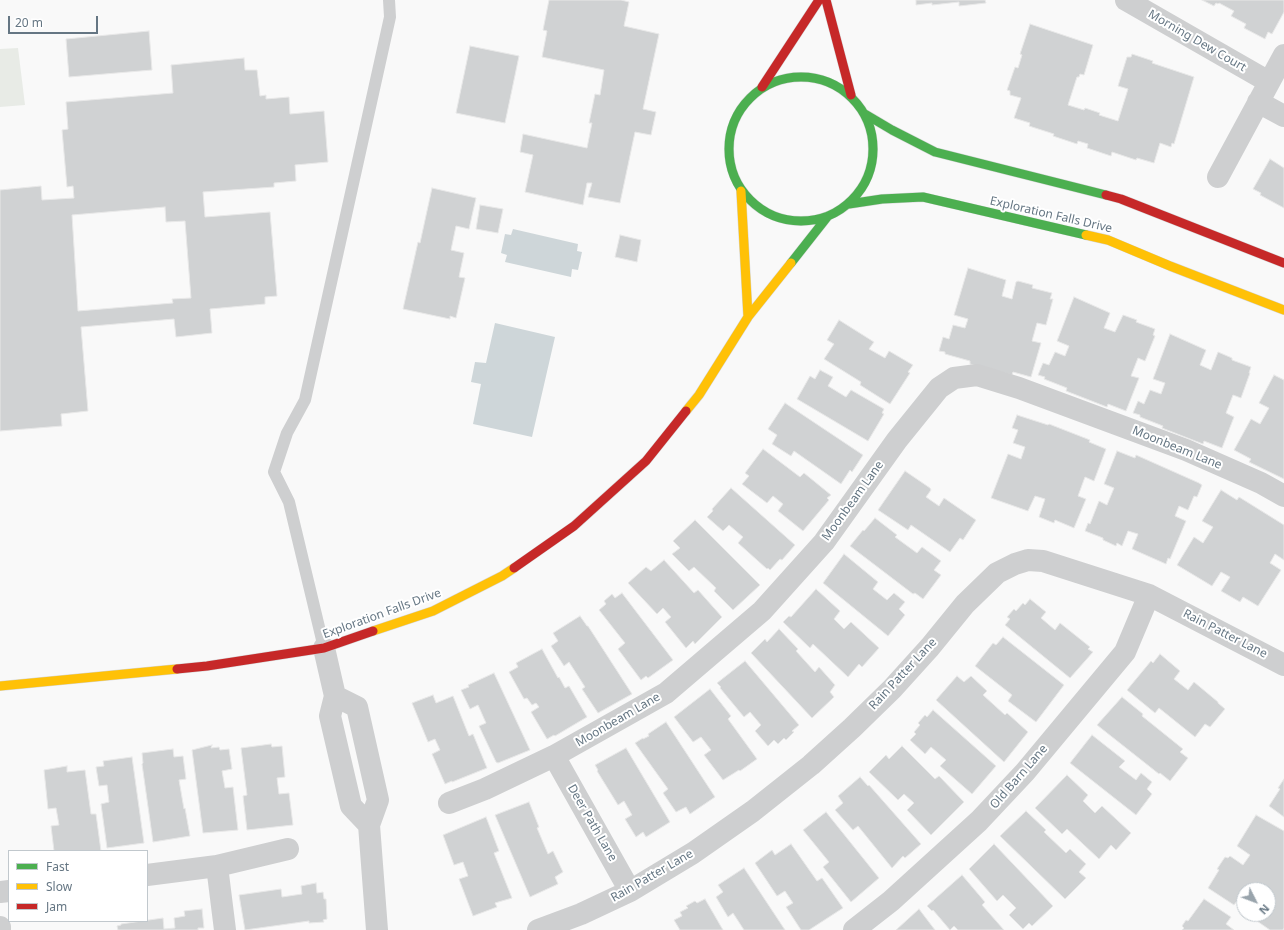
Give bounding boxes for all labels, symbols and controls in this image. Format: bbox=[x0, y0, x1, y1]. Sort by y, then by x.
street label: Morning Dew Court bbox=[1145, 7, 1249, 75]
scale bar bbox=[10, 8, 100, 34]
text: 20 m bbox=[15, 14, 43, 31]
street label: Exploration Falls Drive bbox=[988, 194, 1114, 236]
street label: Moonbeam Lane bbox=[1130, 423, 1224, 473]
street label: Moonbeam Lane bbox=[819, 458, 887, 544]
street label: Exploration Falls Drive bbox=[321, 586, 443, 642]
street label: Rain Patter Lane bbox=[1181, 607, 1269, 661]
street label: Rain Patter Lane bbox=[866, 635, 940, 713]
street label: Moonbeam Lane bbox=[573, 690, 663, 750]
street label: Old Barn Lane bbox=[987, 742, 1051, 812]
street label: Deer Path Lane bbox=[564, 782, 620, 864]
street label: Rain Patter Lane bbox=[608, 847, 696, 905]
legend bbox=[8, 850, 148, 922]
text: Fast bbox=[46, 858, 69, 875]
text: Slow bbox=[46, 878, 72, 895]
north arrow bbox=[1236, 882, 1276, 922]
text: Jam bbox=[46, 898, 67, 915]
text: N bbox=[1256, 901, 1273, 918]

